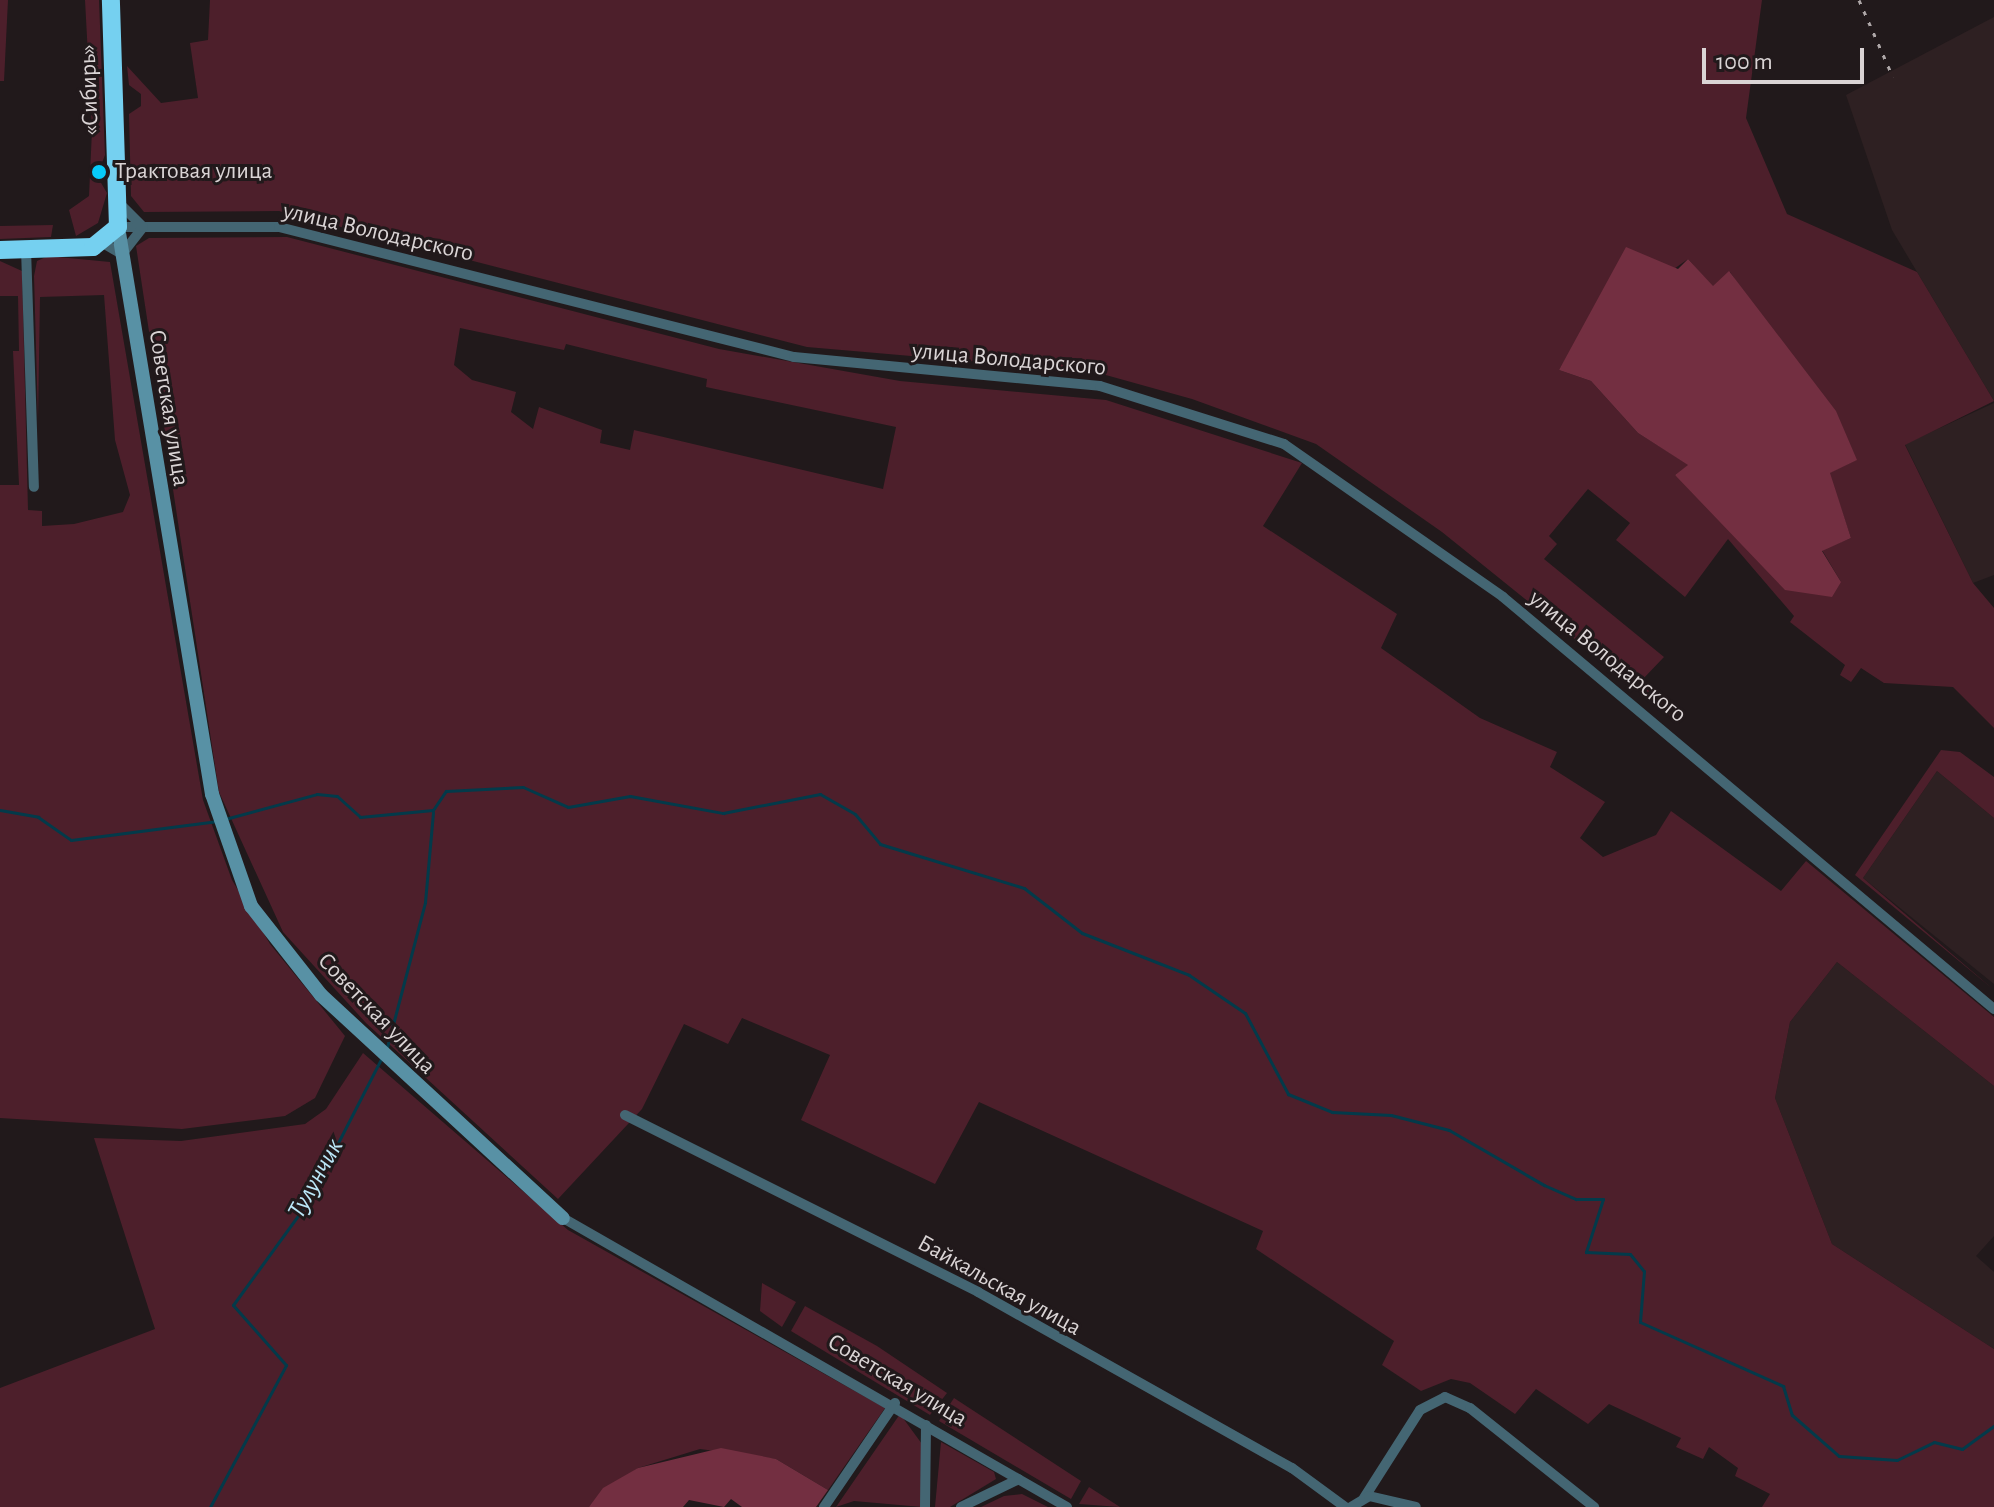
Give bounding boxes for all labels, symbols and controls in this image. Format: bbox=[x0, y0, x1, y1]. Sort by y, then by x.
scale bar bbox=[1706, 32, 1868, 82]
street label: «Сибирь» bbox=[74, 44, 106, 136]
text: 100 m bbox=[1716, 50, 1773, 74]
place label: Трактовая улица bbox=[115, 158, 273, 186]
marker: Трактовая улица bbox=[90, 163, 108, 181]
street label: улица Володарского bbox=[280, 197, 476, 269]
street label: Советская улица bbox=[141, 328, 195, 488]
street label: улица Володарского bbox=[911, 337, 1107, 383]
street label: улица Володарского bbox=[1522, 585, 1692, 729]
street label: Советская улица bbox=[311, 947, 441, 1081]
water label: Тулунчик bbox=[281, 1134, 351, 1224]
street label: Байкальская улица bbox=[912, 1229, 1086, 1343]
street label: Советская улица bbox=[822, 1328, 972, 1434]

